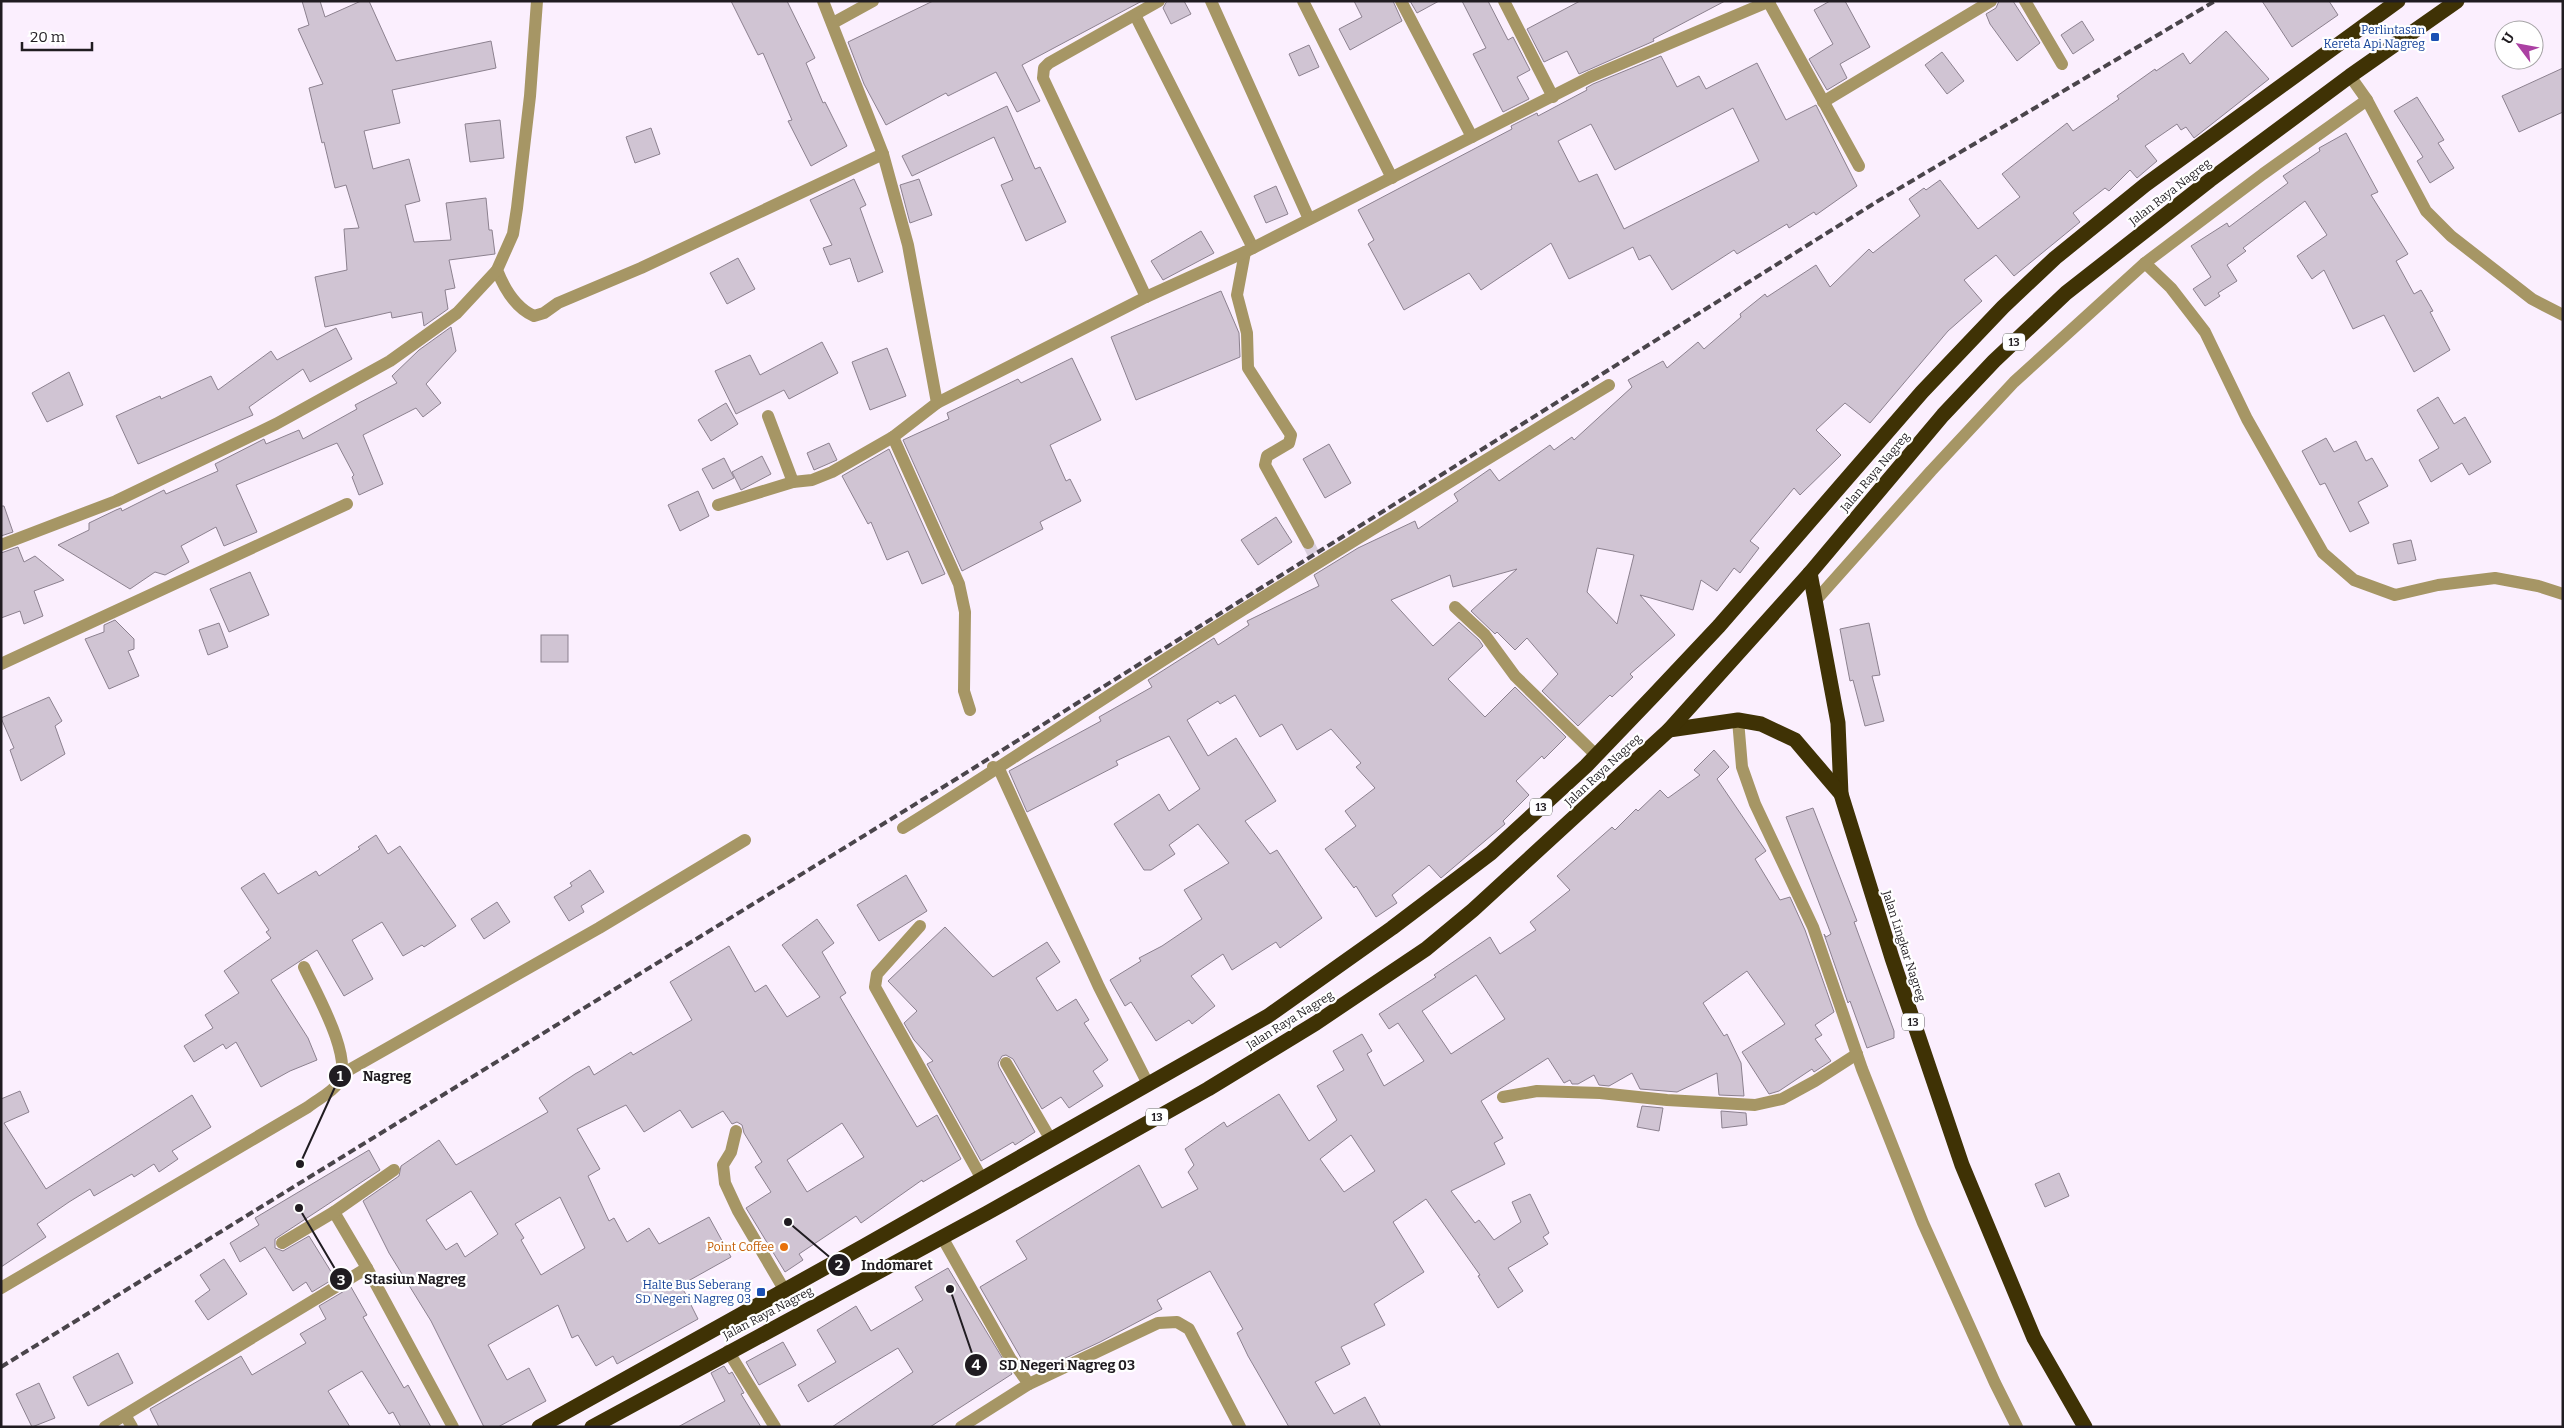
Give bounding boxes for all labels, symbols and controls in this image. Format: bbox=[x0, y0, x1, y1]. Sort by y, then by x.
scale bar bbox=[22, 20, 92, 52]
north arrow bbox=[2494, 20, 2544, 70]
place label: Perlintasan Kereta Api Nagreg bbox=[2324, 23, 2425, 51]
text: 20 m bbox=[30, 28, 66, 46]
text: U bbox=[2498, 29, 2519, 47]
marker: Perlintasan Kereta Api Nagreg bbox=[2429, 31, 2441, 43]
street label: Jalan Raya Nagreg bbox=[2126, 156, 2214, 229]
road number: 13 bbox=[2003, 334, 2025, 351]
street label: Jalan Raya Nagreg bbox=[1837, 429, 1913, 516]
street label: Jalan Raya Nagreg bbox=[1561, 731, 1644, 810]
road number: 13 bbox=[1530, 799, 1552, 816]
street label: Jalan Lingkar Nagreg bbox=[1879, 888, 1929, 1003]
street label: Jalan Raya Nagreg bbox=[1243, 987, 1336, 1053]
road number: 13 bbox=[1902, 1014, 1924, 1030]
callout: Nagreg bbox=[327, 1061, 421, 1090]
text: 1 bbox=[337, 1067, 344, 1085]
text: Nagreg bbox=[363, 1068, 411, 1085]
road number: 13 bbox=[1146, 1108, 1168, 1126]
place label: Point Coffee bbox=[707, 1240, 774, 1254]
marker: Point Coffee bbox=[778, 1241, 790, 1253]
callout: Indomaret bbox=[826, 1250, 943, 1279]
text: 2 bbox=[835, 1256, 843, 1274]
text: Indomaret bbox=[861, 1257, 933, 1274]
callout: Stasiun Nagreg bbox=[329, 1265, 476, 1294]
text: 3 bbox=[337, 1271, 345, 1289]
text: Stasiun Nagreg bbox=[364, 1271, 466, 1288]
place label: Halte Bus Seberang SD Negeri Nagreg 03 bbox=[635, 1278, 751, 1306]
street label: Jalan Raya Nagreg bbox=[720, 1283, 816, 1343]
marker: Halte Bus Seberang SD Negeri Nagreg 03 bbox=[755, 1286, 767, 1298]
callout: SD Negeri Nagreg 03 bbox=[964, 1351, 1145, 1380]
text: 4 bbox=[971, 1356, 981, 1374]
text: SD Negeri Nagreg 03 bbox=[999, 1357, 1135, 1374]

